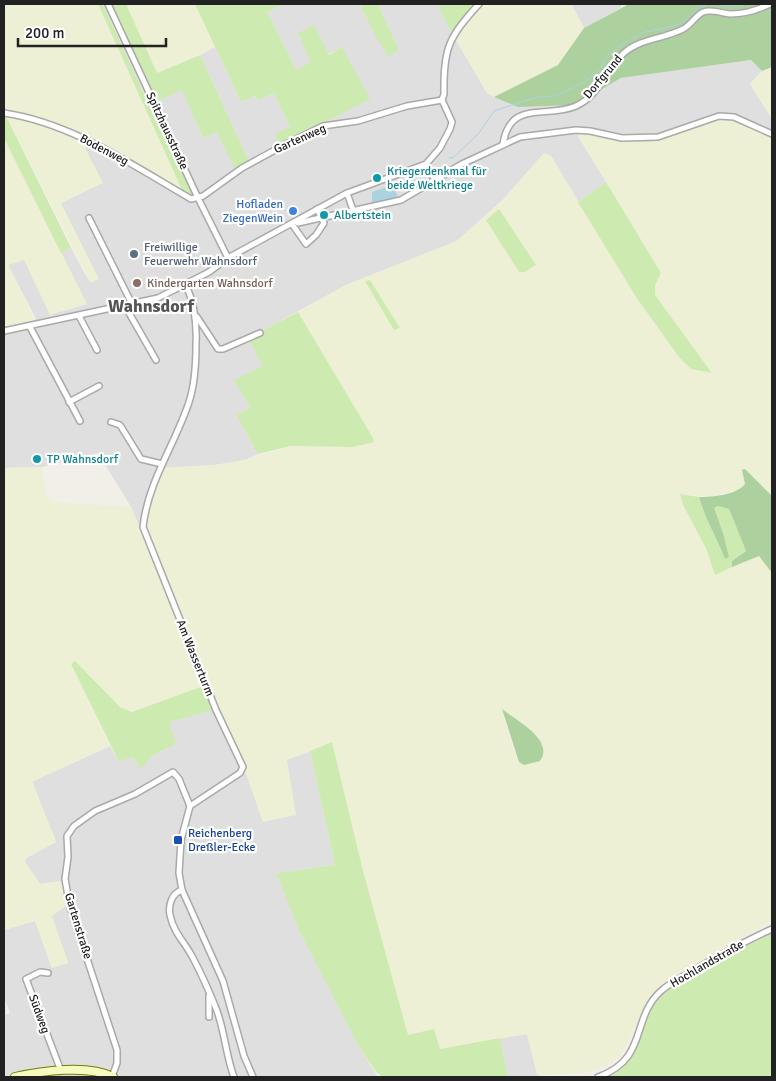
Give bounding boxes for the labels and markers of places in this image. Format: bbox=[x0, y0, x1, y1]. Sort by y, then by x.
place label: Kriegerdenkmal für beide Weltkriege bbox=[387, 164, 487, 193]
marker: Kriegerdenkmal für beide Weltkriege bbox=[371, 172, 383, 184]
place label: Hofladen ZiegenWein bbox=[223, 197, 283, 226]
marker: Hofladen ZiegenWein bbox=[287, 205, 299, 217]
place label: Albertstein bbox=[334, 208, 391, 223]
marker: Albertstein bbox=[318, 209, 330, 221]
place label: Freiwillige Feuerwehr Wahnsdorf bbox=[144, 240, 258, 269]
marker: Freiwillige Feuerwehr Wahnsdorf bbox=[128, 248, 140, 260]
place label: Kindergarten Wahnsdorf bbox=[147, 276, 274, 291]
marker: Kindergarten Wahnsdorf bbox=[131, 277, 143, 289]
place label: TP Wahnsdorf bbox=[47, 452, 119, 467]
marker: TP Wahnsdorf bbox=[31, 453, 43, 465]
place label: Reichenberg Dreßler-Ecke bbox=[188, 826, 256, 855]
marker: Reichenberg Dreßler-Ecke bbox=[172, 834, 184, 846]

